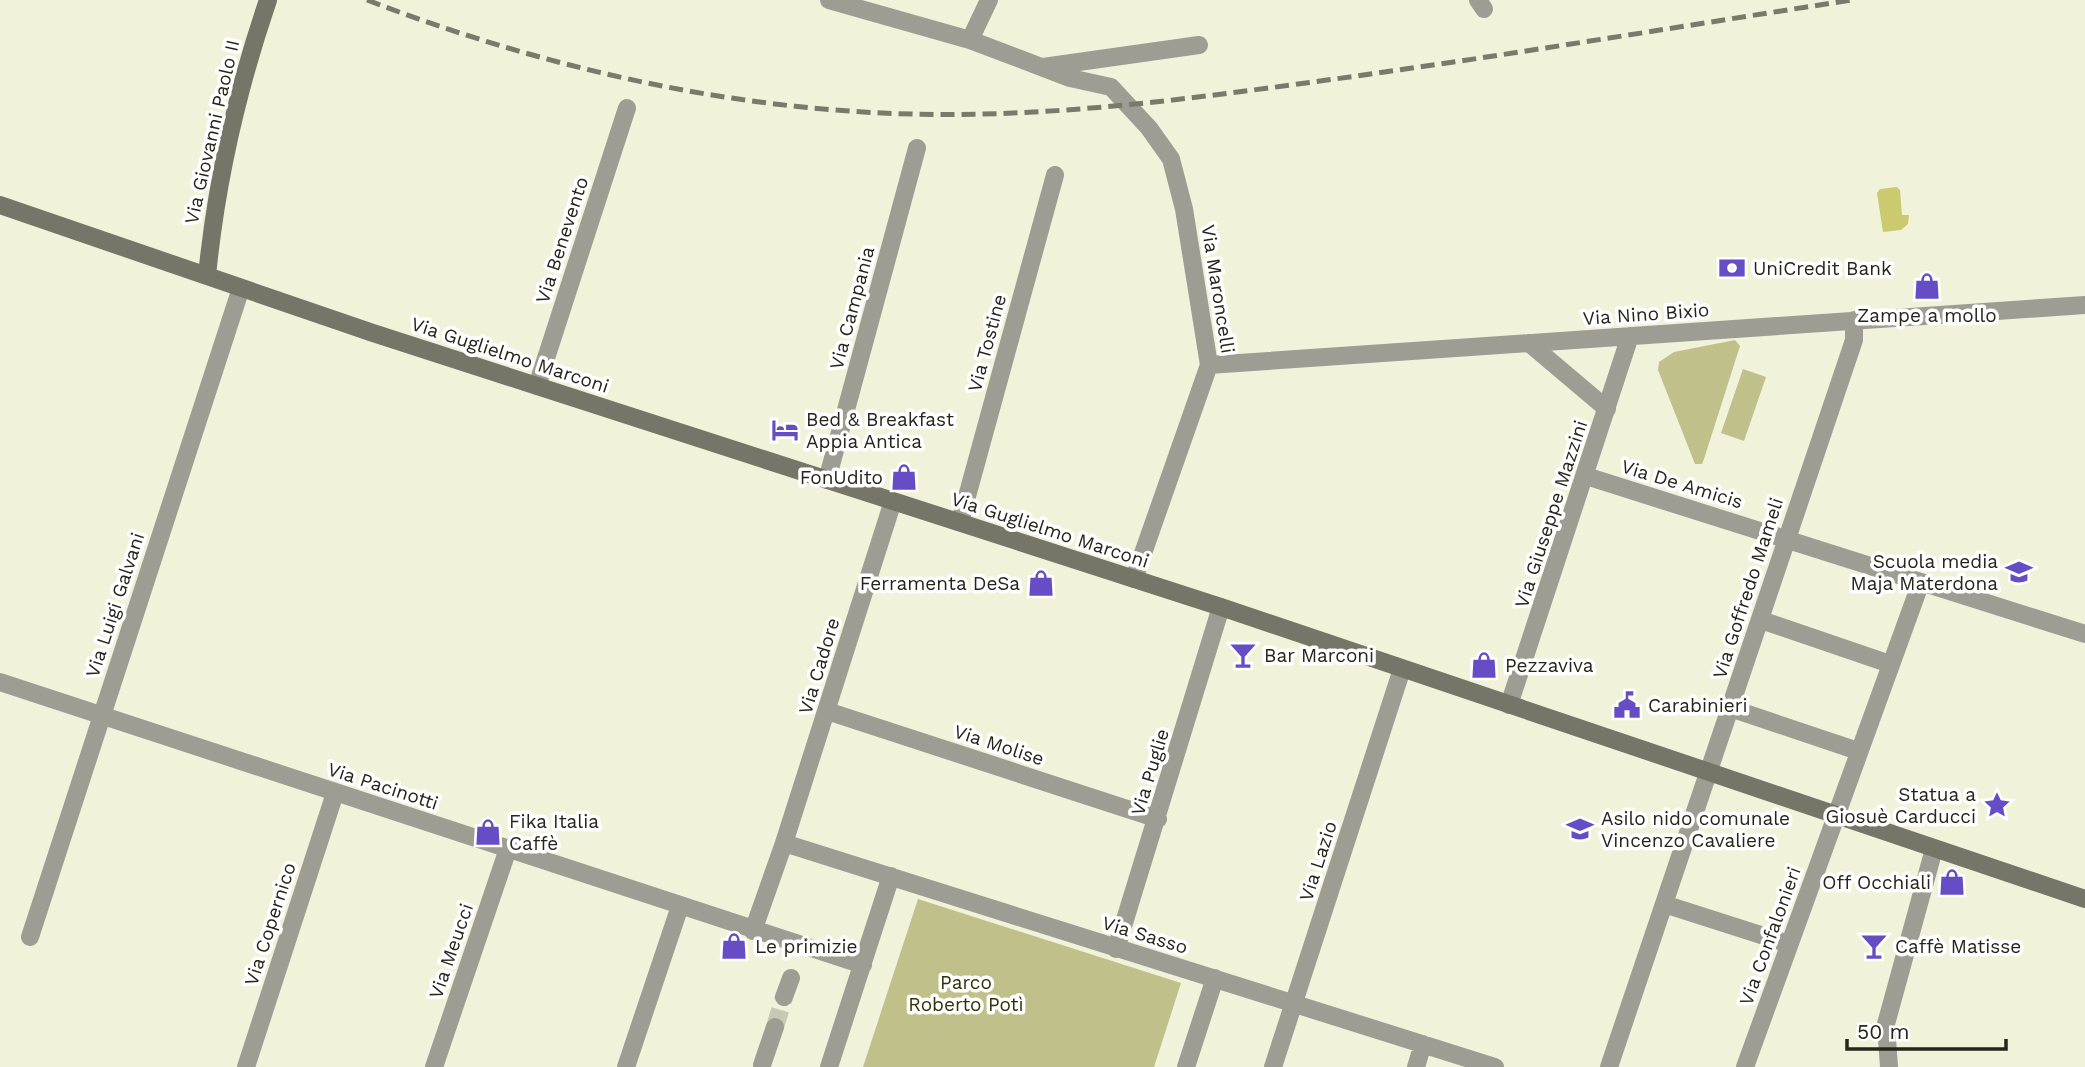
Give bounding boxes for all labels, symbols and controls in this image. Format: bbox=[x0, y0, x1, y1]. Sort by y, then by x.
street label: Via Giovanni Paolo II bbox=[180, 38, 244, 226]
street label: Via Benevento bbox=[531, 174, 593, 306]
street label: Via Maroncelli bbox=[1196, 223, 1240, 355]
street label: Via Campania bbox=[825, 244, 880, 372]
bank icon: UniCredit Bank bbox=[1717, 253, 1747, 283]
place label: UniCredit Bank bbox=[1753, 257, 1892, 280]
shop icon: Zampe a mollo bbox=[1912, 271, 1942, 301]
street label: Via Tostine bbox=[963, 292, 1011, 394]
street label: Via Nino Bixio bbox=[1582, 298, 1710, 330]
place label: Zampe a mollo bbox=[1857, 304, 1997, 327]
street label: Via Guglielmo Marconi bbox=[408, 312, 612, 398]
place label: Bed & Breakfast Appia Antica bbox=[806, 408, 954, 453]
hotel icon: Bed & Breakfast Appia Antica bbox=[770, 415, 800, 445]
street label: Via Giuseppe Mazzini bbox=[1510, 417, 1592, 611]
street label: Via De Amicis bbox=[1618, 455, 1746, 513]
shop icon: FonUdito bbox=[889, 462, 919, 492]
place label: FonUdito bbox=[800, 466, 883, 489]
street label: Via Guglielmo Marconi bbox=[948, 487, 1152, 573]
street label: Via Goffredo Mameli bbox=[1708, 495, 1788, 681]
street label: Via Luigi Galvani bbox=[81, 530, 149, 680]
place label: Scuola media Maja Materdona bbox=[1851, 550, 1998, 595]
school or university icon: Scuola media Maja Materdona bbox=[2004, 557, 2034, 587]
shop icon: Ferramenta DeSa bbox=[1026, 568, 1056, 598]
place label: Ferramenta DeSa bbox=[860, 572, 1020, 595]
street label: Via Cadore bbox=[793, 615, 845, 717]
bar icon: Bar Marconi bbox=[1228, 640, 1258, 670]
place label: Bar Marconi bbox=[1264, 644, 1374, 667]
shop icon: Pezzaviva bbox=[1469, 650, 1499, 680]
place label: Pezzaviva bbox=[1505, 654, 1594, 677]
public building icon: Carabinieri bbox=[1612, 690, 1642, 720]
place label: Carabinieri bbox=[1648, 694, 1748, 717]
street label: Via Molise bbox=[951, 720, 1047, 770]
street label: Via Puglie bbox=[1126, 726, 1174, 818]
street label: Via Pacinotti bbox=[325, 757, 441, 815]
place label: Statua a Giosuè Carducci bbox=[1825, 783, 1976, 828]
place icon: Statua a Giosuè Carducci bbox=[1982, 790, 2012, 820]
place label: Asilo nido comunale Vincenzo Cavaliere bbox=[1601, 807, 1790, 852]
place label: Fika Italia Caffè bbox=[509, 810, 599, 855]
school or university icon: Asilo nido comunale Vincenzo Cavaliere bbox=[1565, 814, 1595, 844]
shop icon: Fika Italia Caffè bbox=[473, 817, 503, 847]
street label: Via Lazio bbox=[1294, 818, 1342, 904]
street label: Via Copernico bbox=[239, 860, 301, 988]
street label: Via Confalonieri bbox=[1734, 864, 1806, 1008]
shop icon: Off Occhiali bbox=[1937, 867, 1967, 897]
place label: Off Occhiali bbox=[1822, 871, 1931, 894]
street label: Via Meucci bbox=[424, 900, 478, 1002]
street label: Via Sasso bbox=[1099, 911, 1191, 959]
shop icon: Le primizie bbox=[719, 931, 749, 961]
bar icon: Caffè Matisse bbox=[1859, 931, 1889, 961]
place label: Le primizie bbox=[755, 935, 858, 958]
place label: Caffè Matisse bbox=[1895, 935, 2021, 958]
park label: Parco Roberto Potì bbox=[908, 971, 1024, 1016]
scale bar bbox=[1847, 1007, 2006, 1052]
text: 50 m bbox=[1857, 1019, 1909, 1044]

